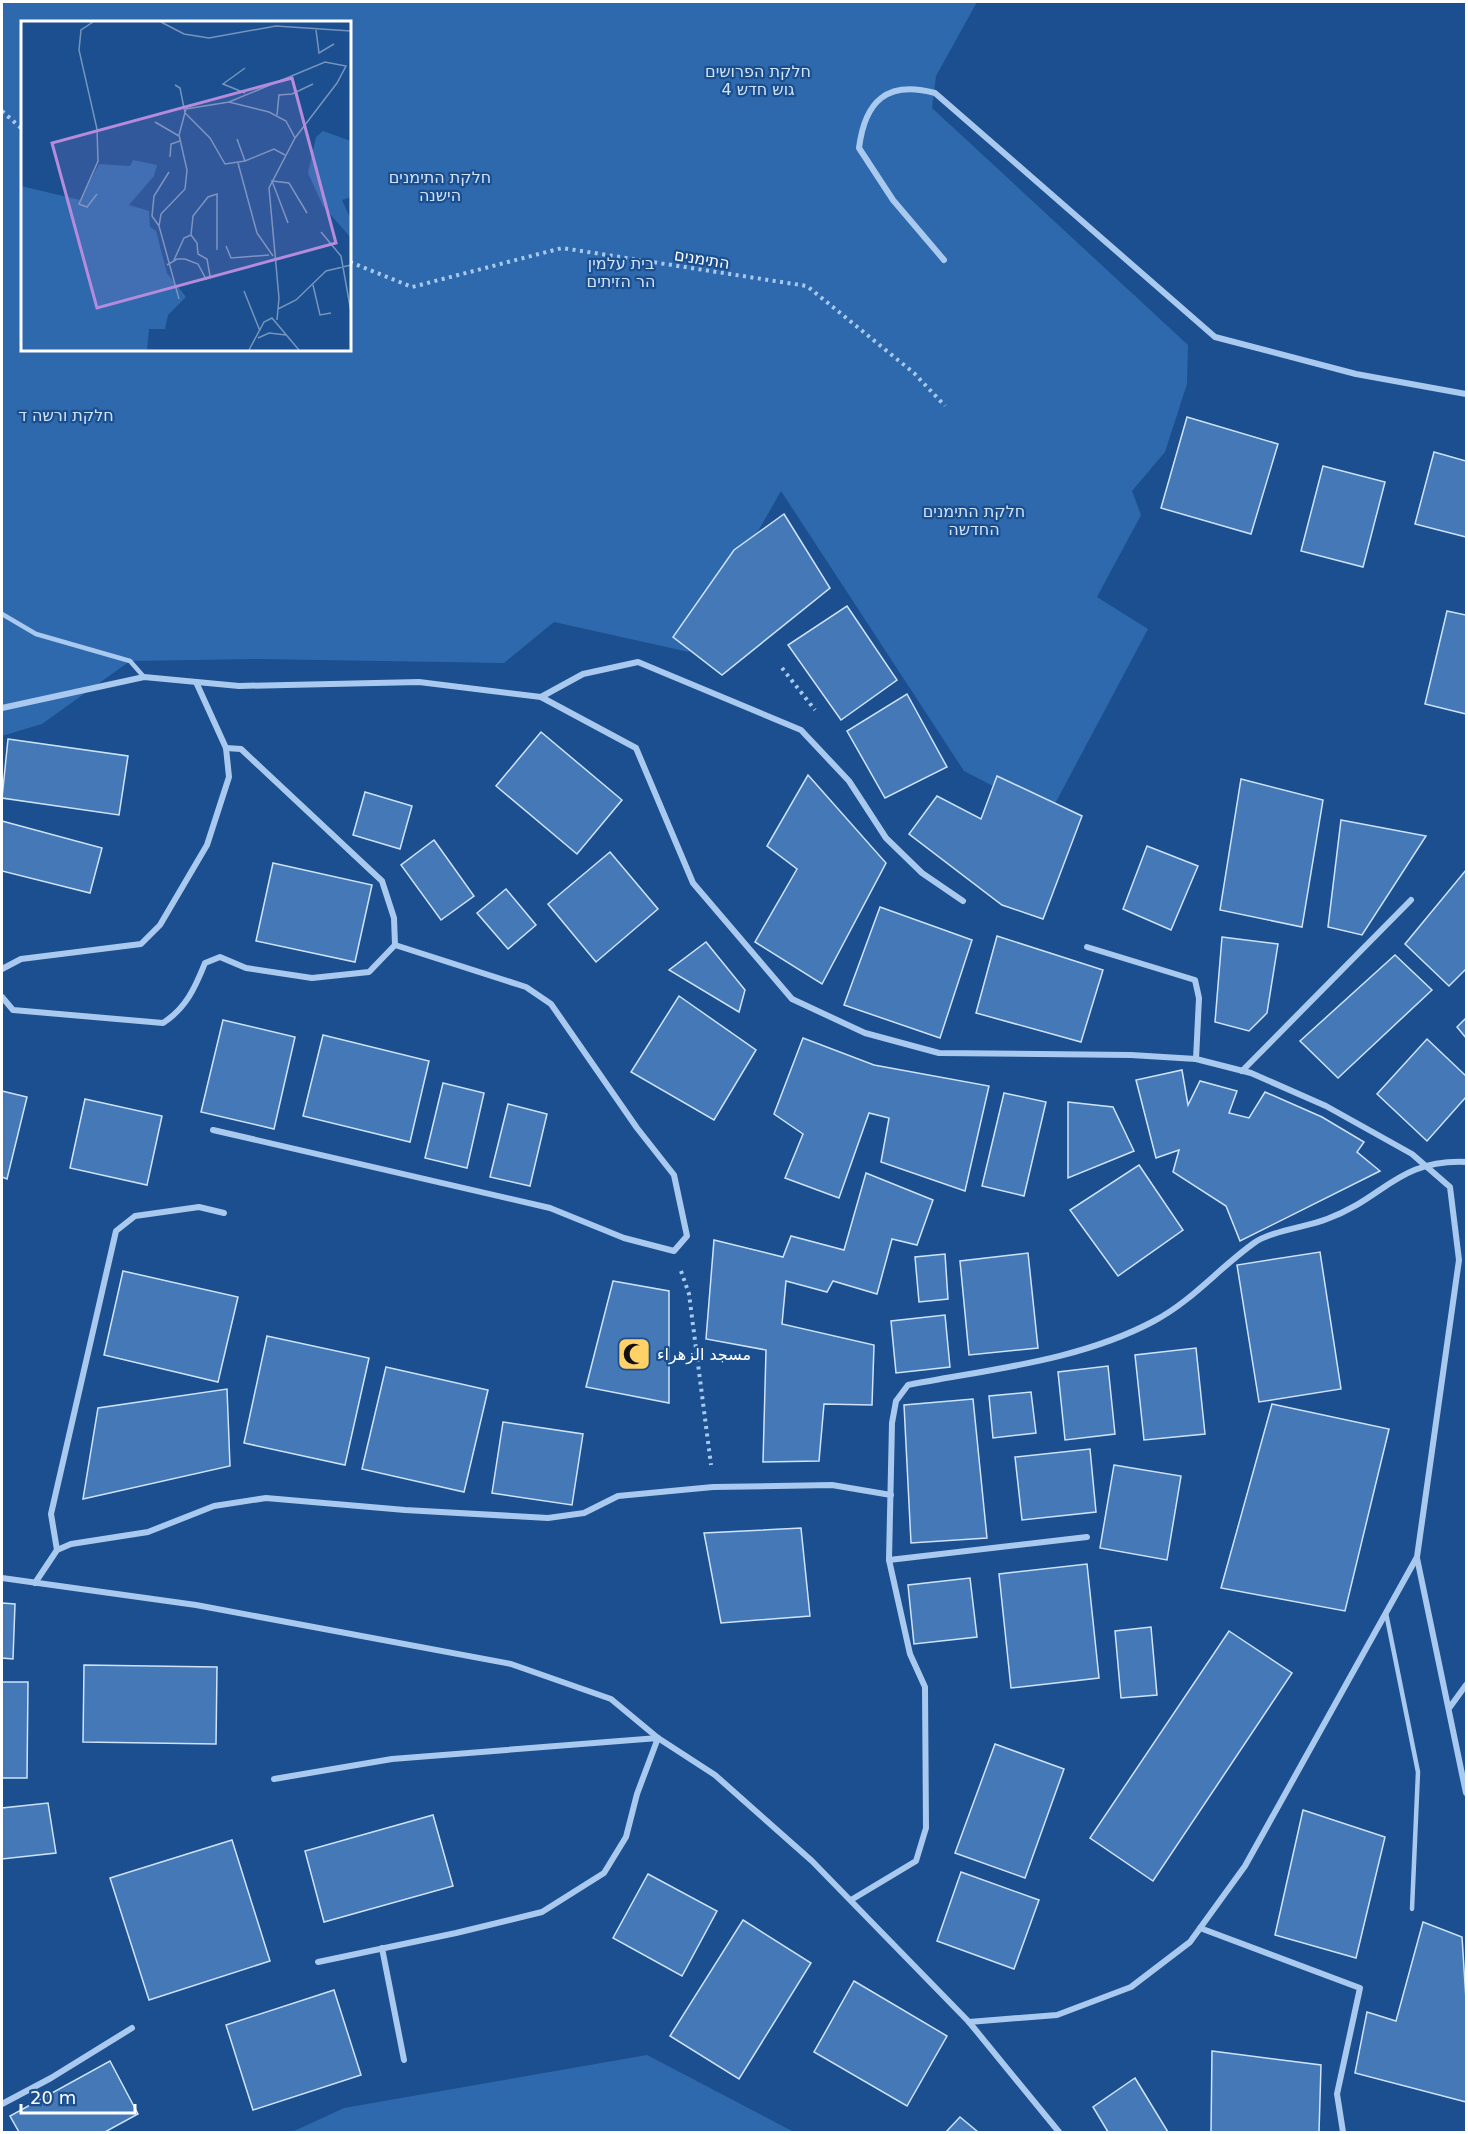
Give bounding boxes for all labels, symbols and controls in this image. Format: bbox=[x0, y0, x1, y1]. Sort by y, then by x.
inset map bbox=[21, 21, 351, 351]
park label: חלקת הפרושים גוש חדש 4 bbox=[705, 62, 811, 99]
park label: חלקת התימנים הישנה bbox=[389, 168, 491, 205]
street label: התימנים bbox=[673, 245, 731, 273]
park label: בית עלמין הר הזיתים bbox=[587, 254, 655, 291]
park label: חלקת ורשה ד bbox=[18, 406, 114, 425]
park label: חלקת התימנים החדשה bbox=[923, 502, 1025, 539]
mosque icon: مسجد الزهراء bbox=[616, 1336, 652, 1372]
place label: مسجد الزهراء bbox=[657, 1345, 751, 1365]
scale bar bbox=[21, 2077, 135, 2115]
text: 20 m bbox=[30, 2087, 76, 2108]

